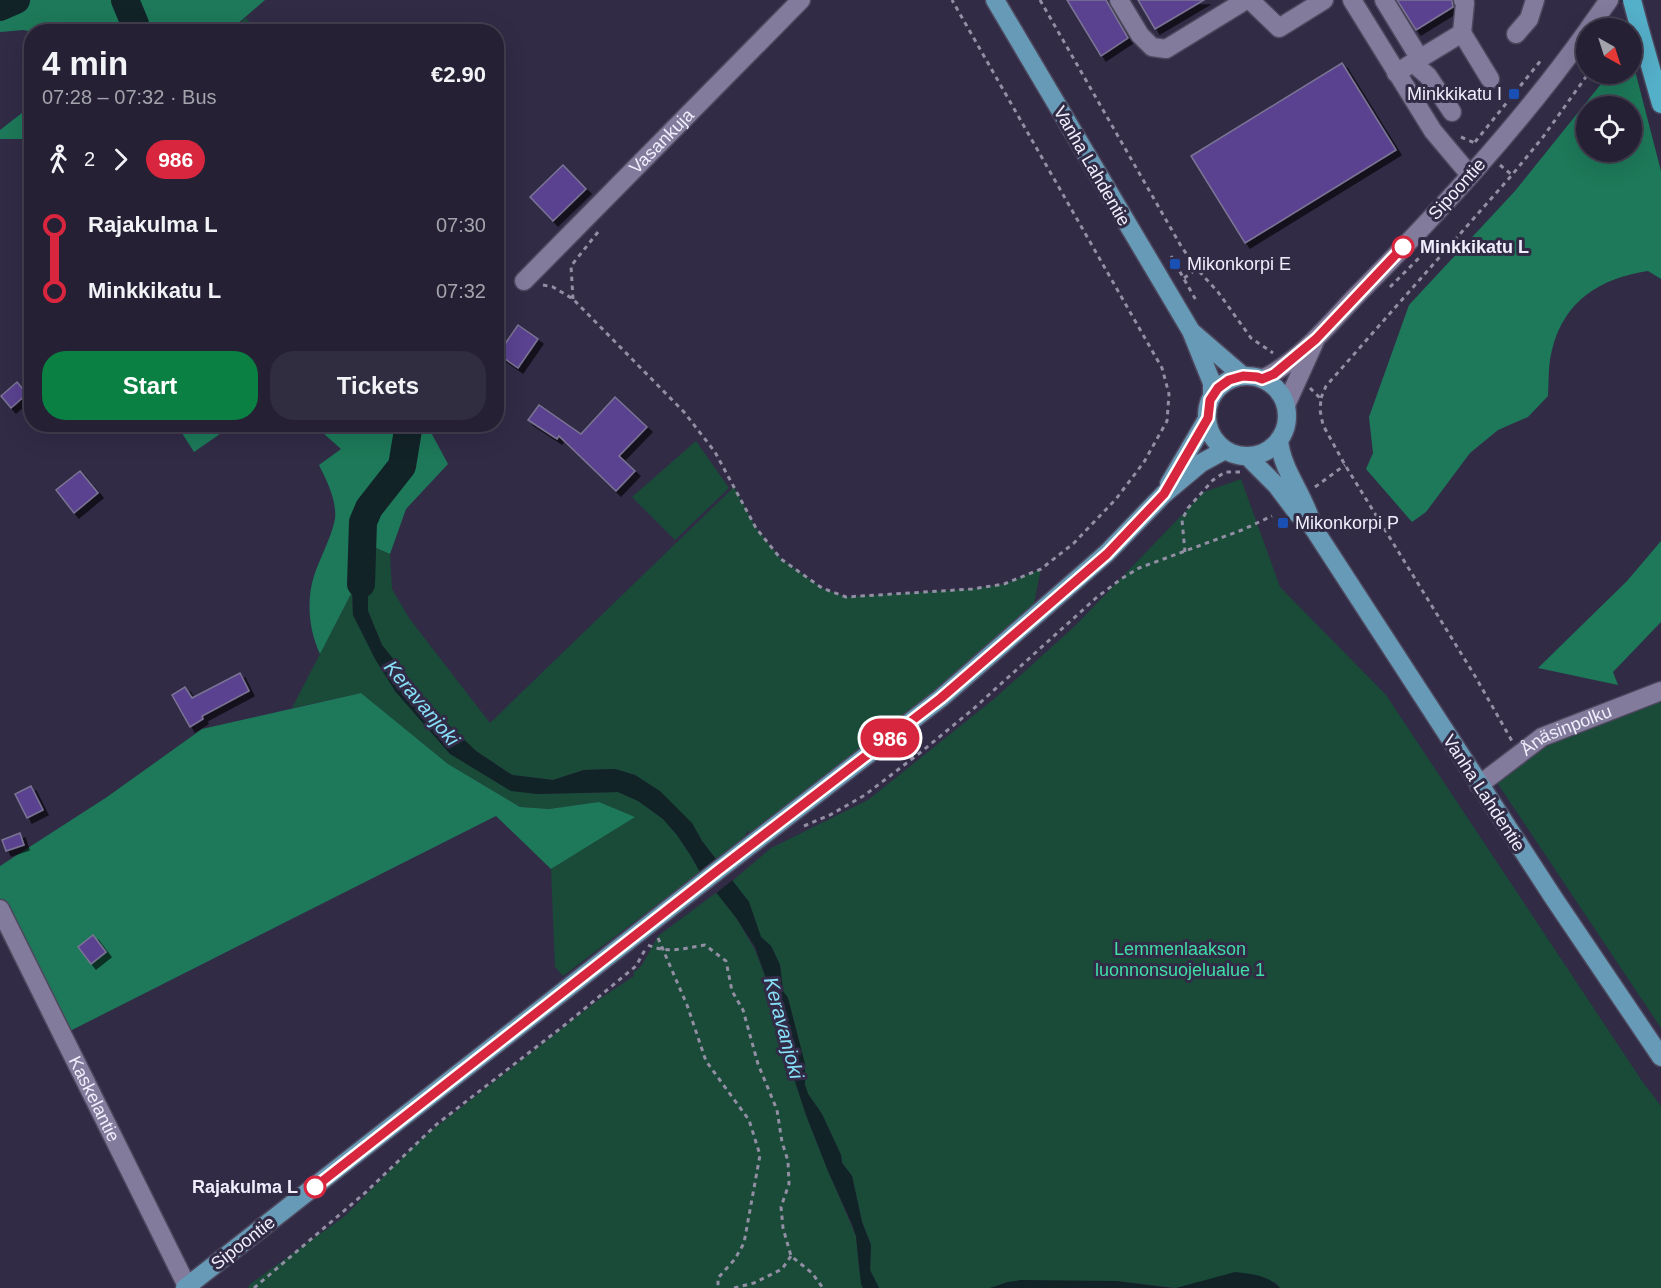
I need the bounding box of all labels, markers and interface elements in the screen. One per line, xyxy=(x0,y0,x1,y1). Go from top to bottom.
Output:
north arrow xyxy=(1576,18,1642,84)
map controls xyxy=(1576,18,1642,162)
text: 4 min xyxy=(42,45,128,82)
text: €2.90 xyxy=(431,62,486,87)
place label: Minkkikatu I xyxy=(1407,84,1502,104)
text: 07:28 – 07:32 · Bus xyxy=(42,86,217,108)
marker: Minkkikatu I xyxy=(1507,87,1521,101)
button: locate xyxy=(1576,96,1642,162)
street label: Vanha Lahdentie xyxy=(1050,103,1134,229)
street label: Vasankuja xyxy=(625,104,698,178)
icon: walk xyxy=(42,143,75,176)
icon: forward xyxy=(104,143,137,176)
text: 2 xyxy=(84,148,95,170)
text: 986 xyxy=(158,148,193,171)
street label: Sipoontie xyxy=(1424,154,1490,224)
text: Rajakulma L xyxy=(88,212,218,237)
text: 07:30 xyxy=(436,214,486,236)
marker: Minkkikatu L xyxy=(1392,236,1414,258)
place label: Minkkikatu L xyxy=(1420,237,1529,257)
place label: Mikonkorpi E xyxy=(1187,254,1291,274)
marker: Mikonkorpi E xyxy=(1168,257,1182,271)
text: Minkkikatu L xyxy=(88,278,221,303)
text: 07:32 xyxy=(436,280,486,302)
button: Start xyxy=(42,351,258,420)
button: Tickets xyxy=(270,351,486,420)
place label: Mikonkorpi P xyxy=(1295,513,1399,533)
marker: Mikonkorpi P xyxy=(1276,516,1290,530)
water label: Keravanjoki xyxy=(380,656,464,751)
street label: Ånäsinpolku xyxy=(1517,701,1614,760)
line badge: 986 xyxy=(856,718,924,758)
text: 986 xyxy=(872,727,908,750)
street label: Vanha Lahdentie xyxy=(1439,731,1529,855)
park label: Lemmenlaakson luonnonsuojelualue 1 xyxy=(1095,939,1265,980)
water label: Keravanjoki xyxy=(760,975,808,1082)
street label: Kaskelantie xyxy=(65,1053,124,1145)
marker: Rajakulma L xyxy=(304,1176,326,1198)
place label: Rajakulma L xyxy=(192,1177,298,1197)
street label: Sipoontie xyxy=(207,1212,279,1274)

